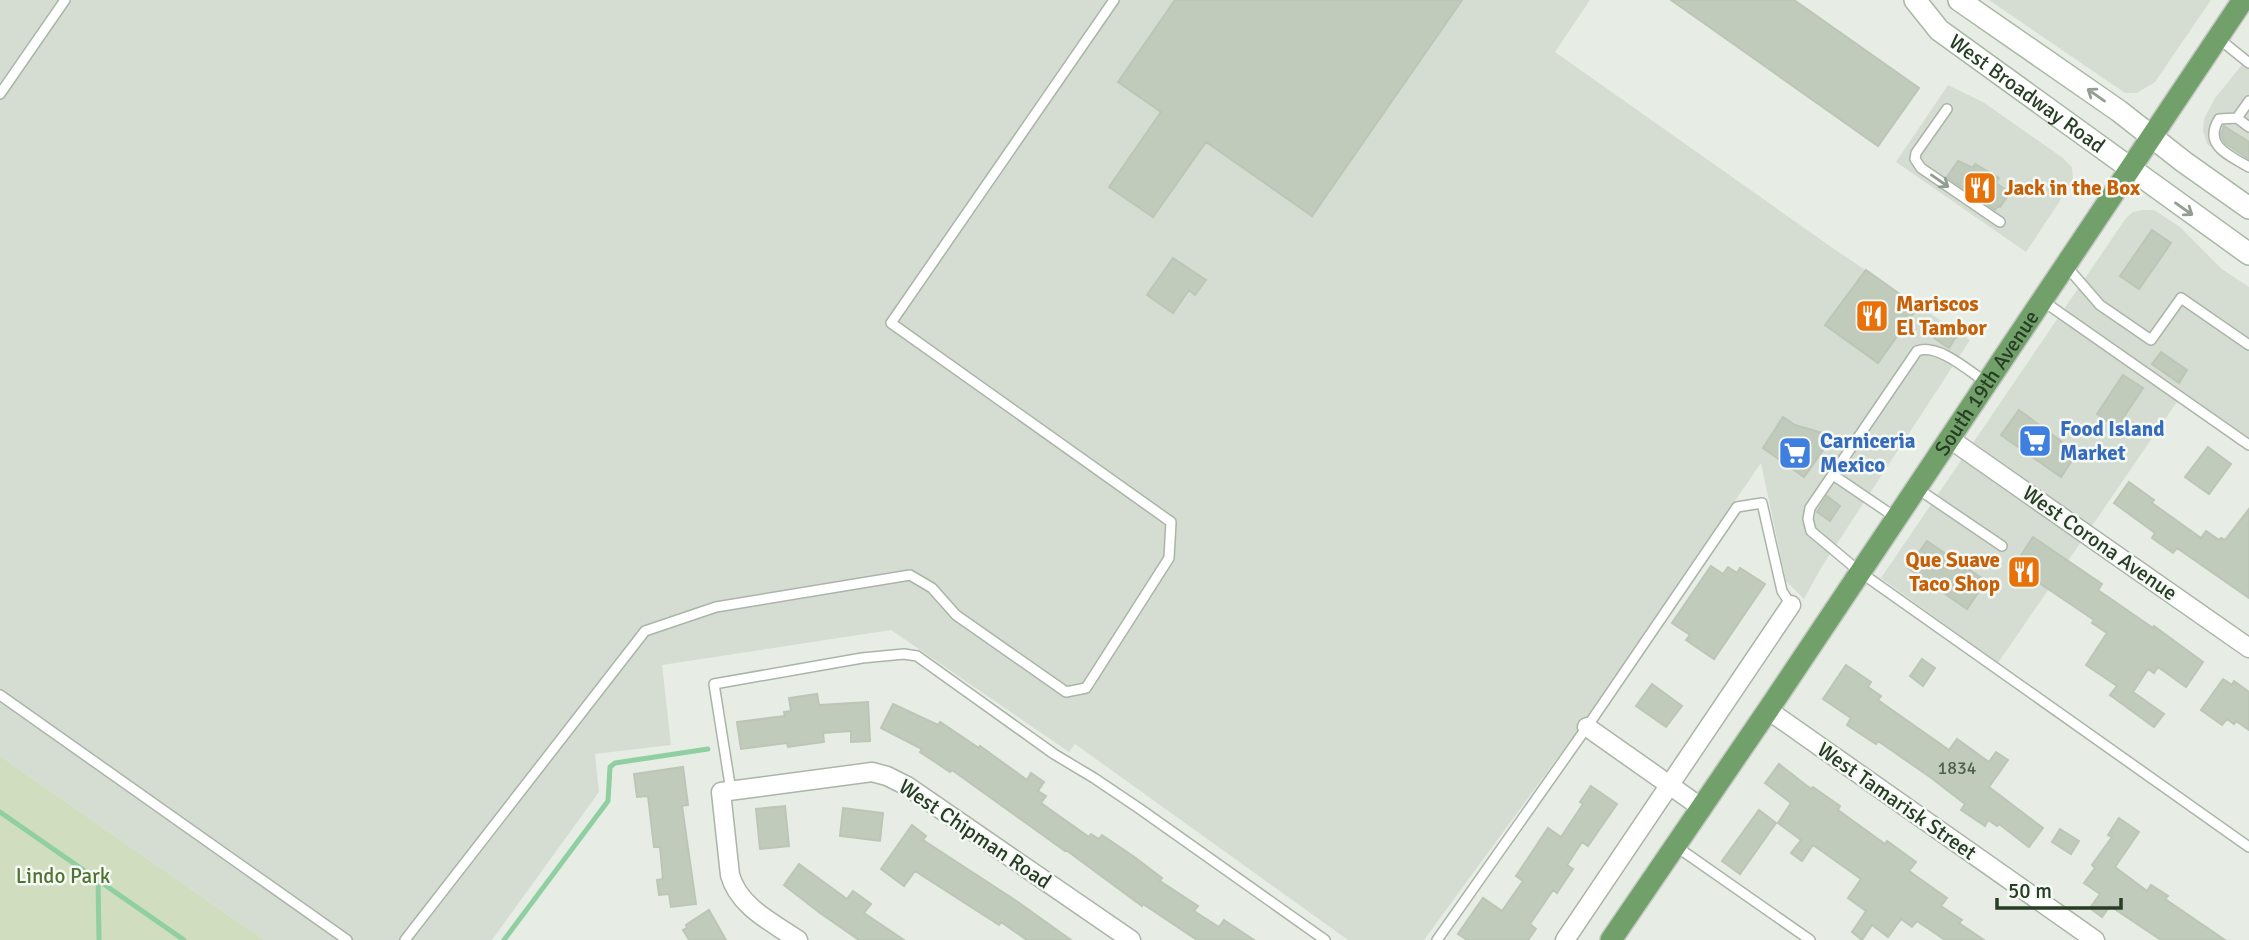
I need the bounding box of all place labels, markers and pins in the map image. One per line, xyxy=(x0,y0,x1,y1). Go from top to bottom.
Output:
restaurant icon: Jack in the Box xyxy=(1961,169,1999,207)
place label: Jack in the Box xyxy=(2004,175,2141,201)
place label: Mariscos El Tambor xyxy=(1896,291,1987,341)
restaurant icon: Mariscos El Tambor xyxy=(1853,297,1891,335)
place label: Food Island Market xyxy=(2060,416,2165,466)
supermarket icon: Food Island Market xyxy=(2016,422,2054,460)
place label: Carniceria Mexico xyxy=(1820,428,1916,478)
supermarket icon: Carniceria Mexico xyxy=(1776,434,1814,472)
place label: Que Suave Taco Shop xyxy=(1905,547,2000,597)
restaurant icon: Que Suave Taco Shop xyxy=(2005,553,2043,591)

